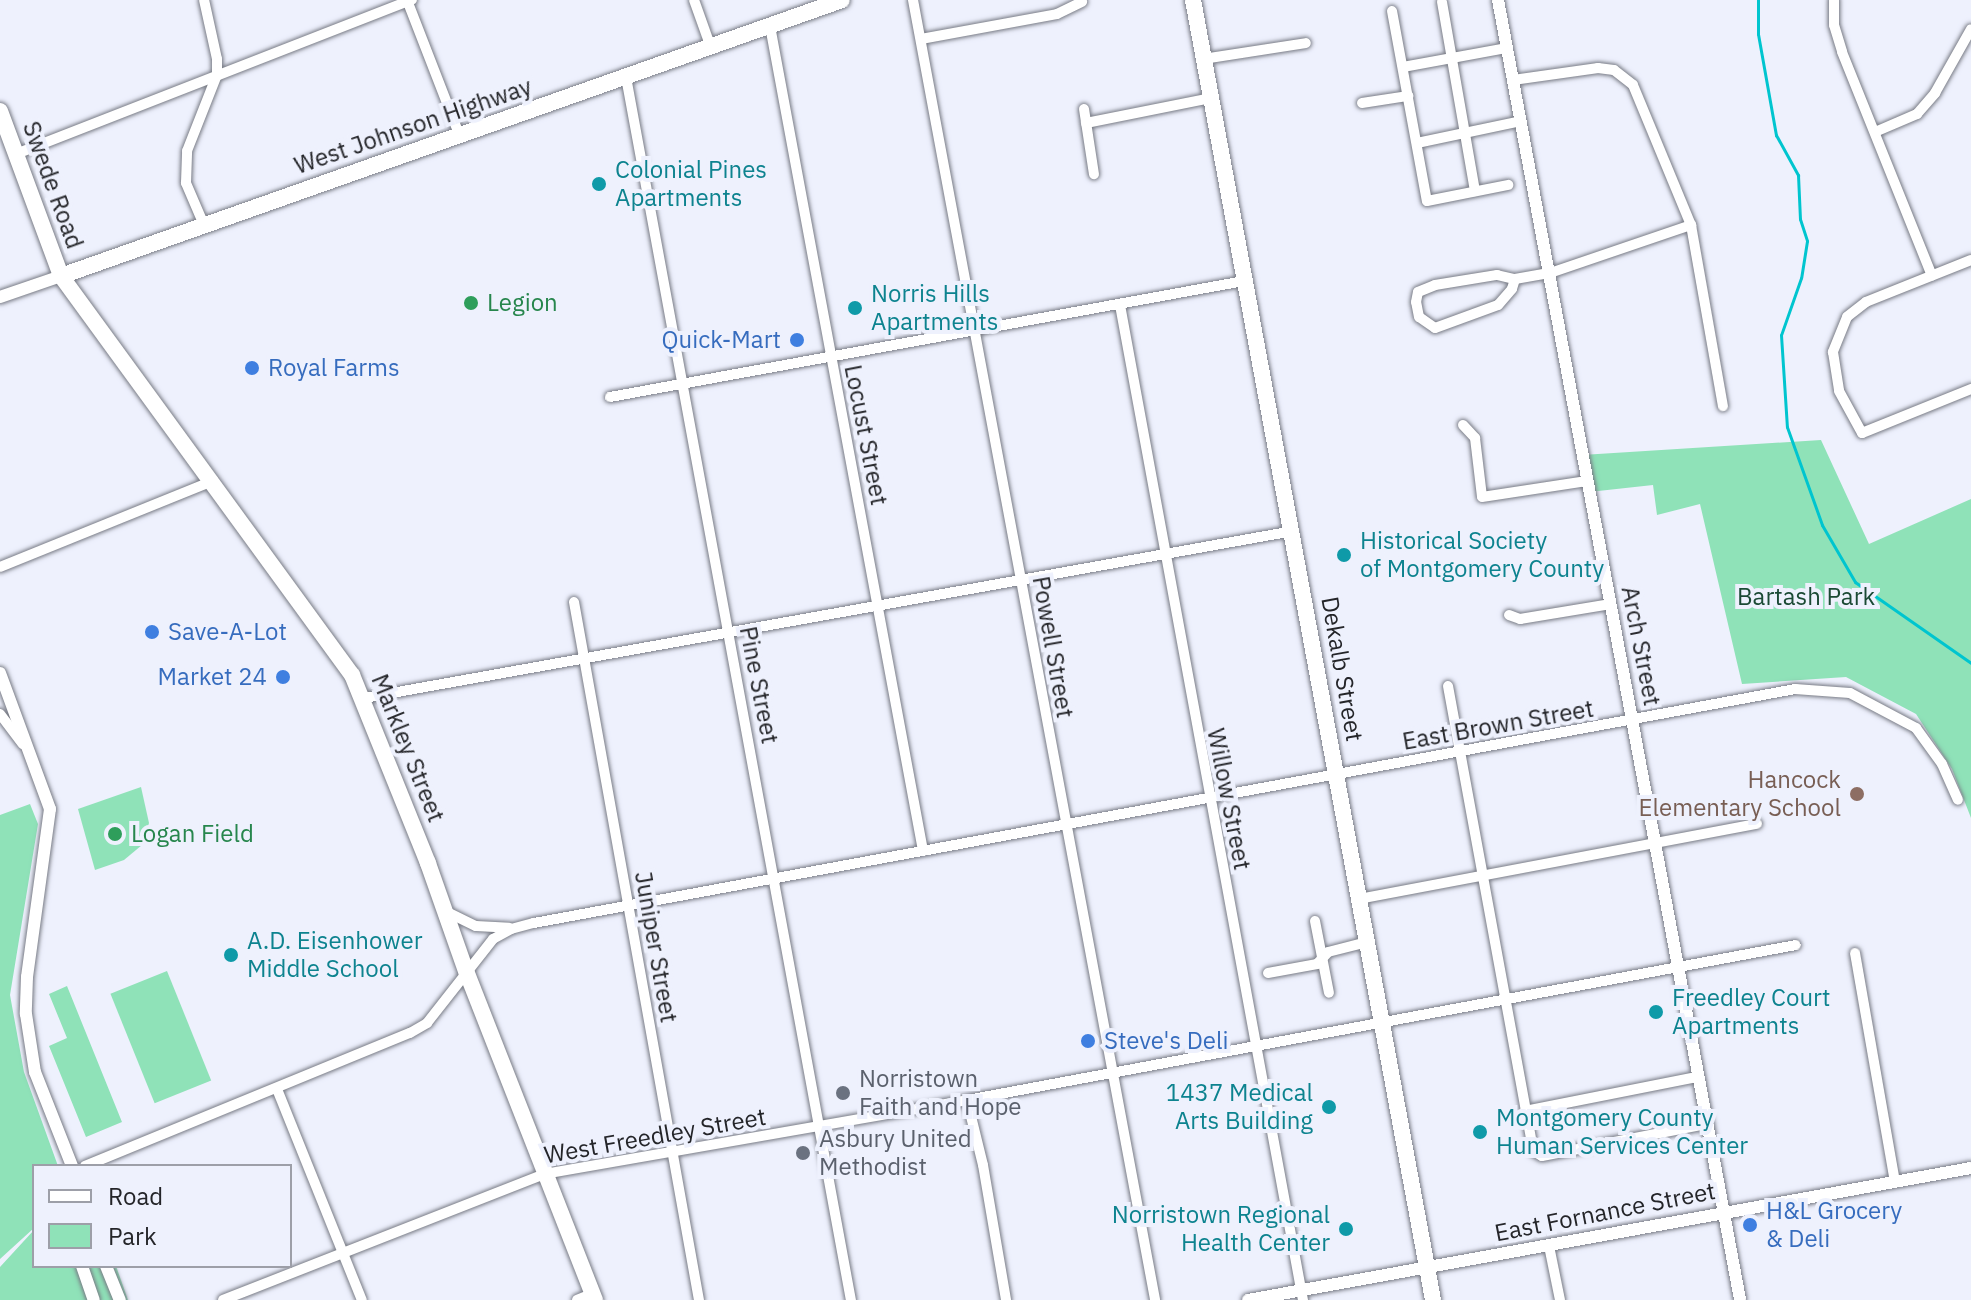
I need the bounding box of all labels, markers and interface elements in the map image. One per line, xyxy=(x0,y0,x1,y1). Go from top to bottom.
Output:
street label: West Johnson Highway xyxy=(290,72,536,180)
street label: Swede Road xyxy=(17,117,89,253)
place label: Colonial Pines Apartments xyxy=(615,156,767,212)
marker: Colonial Pines Apartments xyxy=(590,175,608,193)
place label: Norris Hills Apartments xyxy=(871,280,998,336)
place label: Legion xyxy=(487,289,558,317)
marker: Legion xyxy=(462,294,480,312)
marker: Norris Hills Apartments xyxy=(846,299,864,317)
place label: Quick-Mart xyxy=(662,326,781,354)
marker: Quick-Mart xyxy=(788,331,806,349)
place label: Royal Farms xyxy=(268,354,400,382)
marker: Royal Farms xyxy=(243,359,261,377)
street label: Locust Street xyxy=(838,362,894,508)
place label: Historical Society of Montgomery County xyxy=(1360,527,1604,583)
marker: Historical Society of Montgomery County xyxy=(1335,546,1353,564)
street label: Powell Street xyxy=(1026,574,1080,720)
park label: Bartash Park xyxy=(1737,583,1875,611)
street label: Arch Street xyxy=(1615,584,1667,708)
street label: Dekalb Street xyxy=(1315,594,1369,744)
place label: Save-A-Lot xyxy=(168,618,287,646)
marker: Save-A-Lot xyxy=(143,623,161,641)
street label: Pine Street xyxy=(734,624,784,746)
place label: Market 24 xyxy=(158,663,267,691)
marker: Market 24 xyxy=(274,668,292,686)
street label: Markley Street xyxy=(365,670,451,826)
street label: East Brown Street xyxy=(1400,694,1596,756)
street label: Willow Street xyxy=(1201,726,1257,872)
place label: Hancock Elementary School xyxy=(1639,766,1841,822)
marker: Hancock Elementary School xyxy=(1848,785,1866,803)
place label: Logan Field xyxy=(131,820,254,848)
marker: Logan Field xyxy=(106,825,124,843)
street label: Juniper Street xyxy=(629,869,683,1025)
place label: A.D. Eisenhower Middle School xyxy=(247,927,423,983)
marker: A.D. Eisenhower Middle School xyxy=(222,946,240,964)
place label: Freedley Court Apartments xyxy=(1672,984,1830,1040)
marker: Freedley Court Apartments xyxy=(1647,1003,1665,1021)
place label: Steve's Deli xyxy=(1104,1027,1229,1055)
marker: Steve's Deli xyxy=(1079,1032,1097,1050)
place label: Norristown Faith and Hope xyxy=(859,1065,1022,1121)
place label: 1437 Medical Arts Building xyxy=(1166,1079,1313,1135)
marker: Norristown Faith and Hope xyxy=(834,1084,852,1102)
marker: 1437 Medical Arts Building xyxy=(1320,1098,1338,1116)
street label: West Freedley Street xyxy=(542,1102,768,1170)
place label: Montgomery County Human Services Center xyxy=(1496,1104,1748,1160)
marker: Montgomery County Human Services Center xyxy=(1471,1123,1489,1141)
place label: Asbury United Methodist xyxy=(819,1125,972,1181)
marker: Asbury United Methodist xyxy=(794,1144,812,1162)
legend xyxy=(32,1164,292,1268)
street label: East Fornance Street xyxy=(1492,1176,1718,1248)
text: Road xyxy=(108,1180,163,1212)
place label: H&L Grocery & Deli xyxy=(1766,1197,1902,1253)
place label: Norristown Regional Health Center xyxy=(1112,1201,1330,1257)
marker: H&L Grocery & Deli xyxy=(1741,1216,1759,1234)
text: Park xyxy=(108,1220,157,1252)
marker: Norristown Regional Health Center xyxy=(1337,1220,1355,1238)

